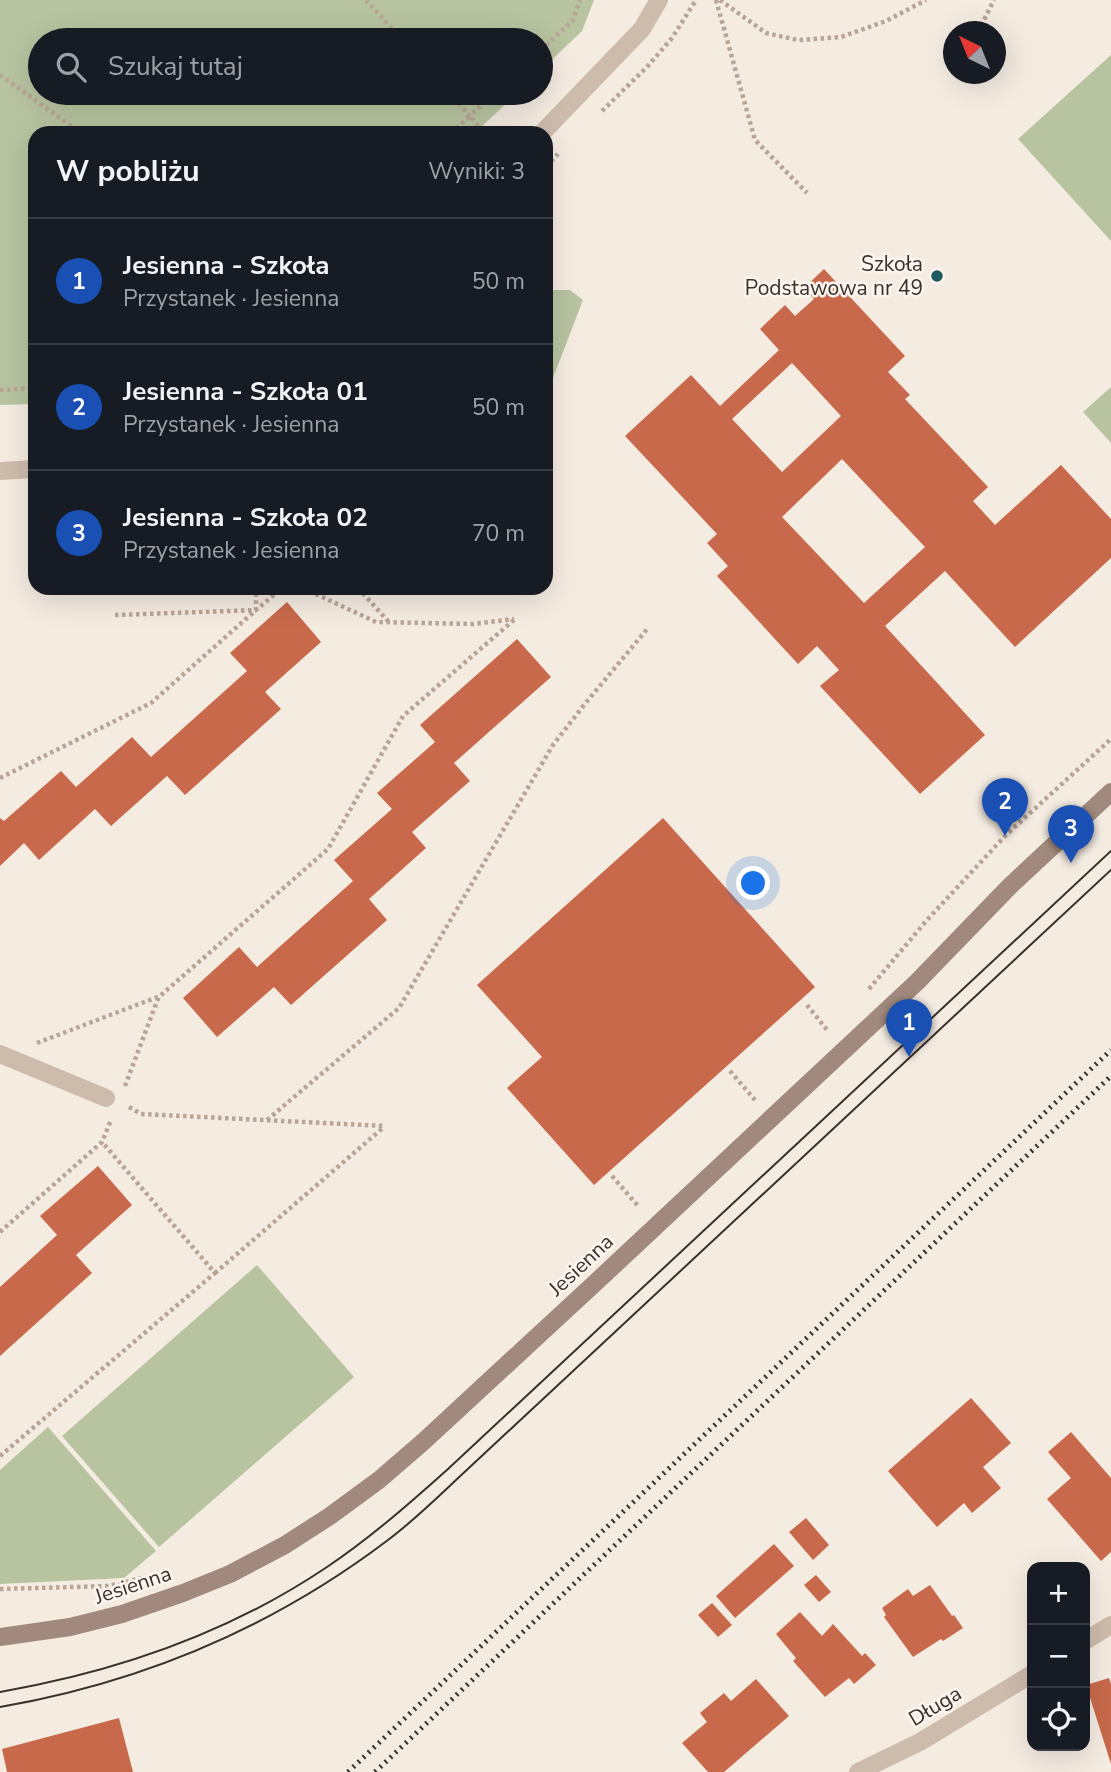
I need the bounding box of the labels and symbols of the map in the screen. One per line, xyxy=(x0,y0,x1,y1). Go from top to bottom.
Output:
north arrow xyxy=(943,21,1006,84)
place label: Szkoła Podstawowa nr 49 xyxy=(745,250,923,302)
marker: Szkoła Podstawowa nr 49 xyxy=(929,268,945,284)
pin: 2 xyxy=(982,778,1028,836)
pin: 3 xyxy=(1048,805,1094,863)
your location xyxy=(736,866,770,900)
pin: 1 xyxy=(886,999,932,1057)
street label: Jesienna xyxy=(542,1228,619,1303)
street label: Jesienna xyxy=(90,1559,175,1611)
street label: Długa xyxy=(903,1679,967,1733)

